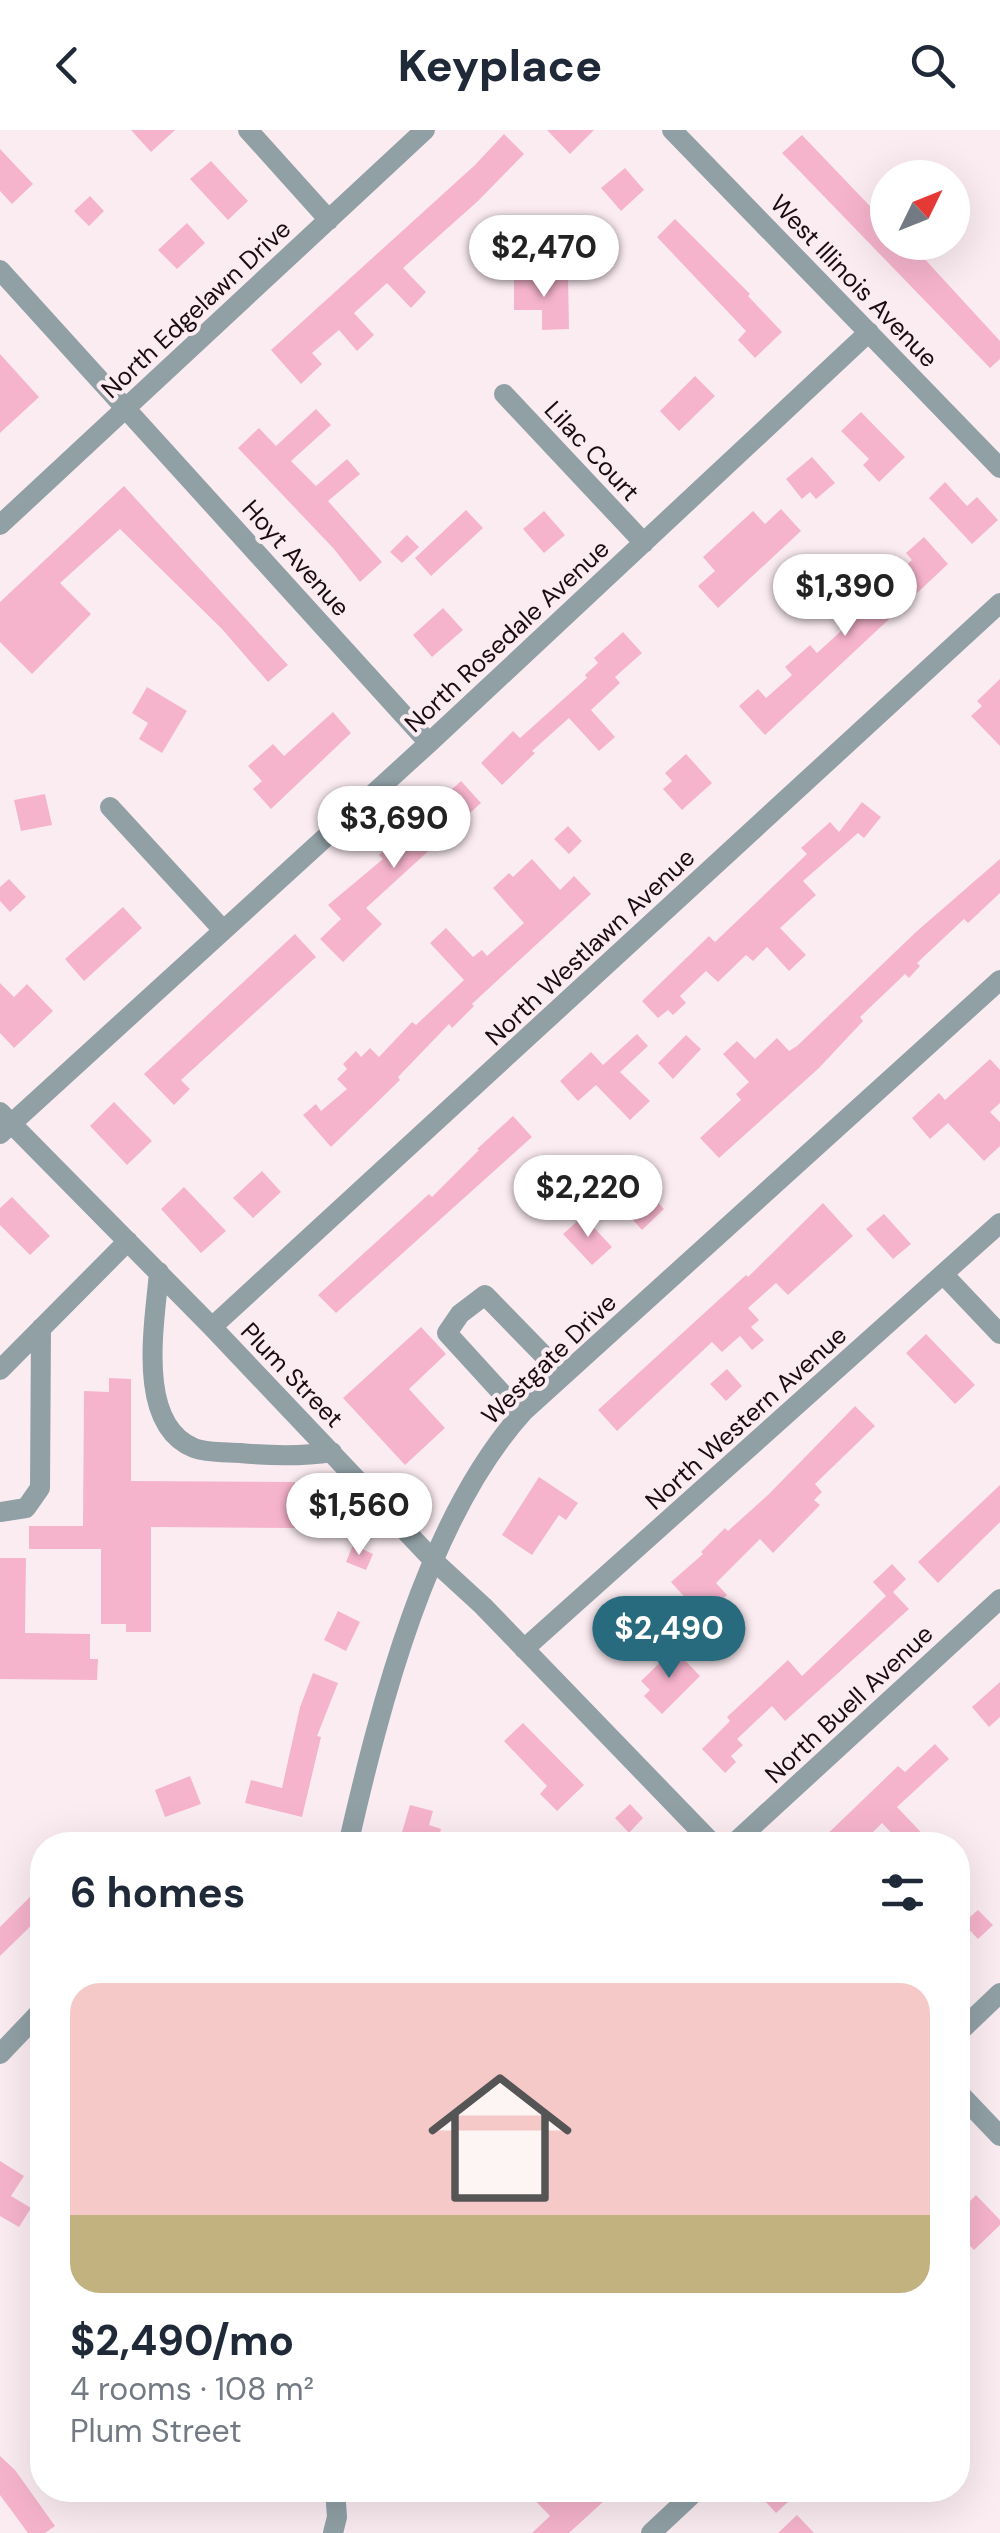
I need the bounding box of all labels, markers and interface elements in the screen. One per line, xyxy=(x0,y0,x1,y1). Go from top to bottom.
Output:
text: Keyplace xyxy=(398,36,602,95)
icon: back xyxy=(40,38,95,93)
icon: search xyxy=(905,38,960,93)
north arrow xyxy=(870,160,970,260)
map controls xyxy=(870,160,970,260)
street label: West Illinois Avenue xyxy=(763,188,945,374)
street label: North Edgelawn Drive xyxy=(94,212,298,406)
pin: $2,470 xyxy=(463,215,625,300)
text: $2,470 xyxy=(491,226,597,268)
street label: Lilac Court xyxy=(537,394,647,508)
street label: Hoyt Avenue xyxy=(235,493,357,623)
street label: North Rosedale Avenue xyxy=(398,532,616,740)
pin: $1,390 xyxy=(764,554,926,639)
text: $1,390 xyxy=(795,565,895,607)
pin: $3,690 xyxy=(313,786,475,871)
text: $3,690 xyxy=(340,797,449,839)
street label: North Westlawn Avenue xyxy=(478,841,702,1053)
pin: $2,220 xyxy=(507,1155,669,1240)
text: $2,220 xyxy=(536,1166,641,1208)
street label: Westgate Drive xyxy=(474,1286,624,1432)
street label: Plum Street xyxy=(234,1315,350,1435)
street label: North Western Avenue xyxy=(638,1319,854,1517)
pin: $1,560 xyxy=(278,1473,440,1558)
text: $1,560 xyxy=(308,1484,410,1526)
pin: $2,490 xyxy=(588,1596,750,1681)
text: $2,490 xyxy=(614,1607,724,1649)
street label: North Buell Avenue xyxy=(758,1617,940,1791)
text: 6 homes xyxy=(70,1865,245,1920)
icon: filters xyxy=(875,1865,930,1920)
icon: home xyxy=(410,2048,590,2228)
text: $2,490/mo xyxy=(70,2313,294,2368)
text: 4 rooms · 108 m² xyxy=(70,2368,314,2410)
text: Plum Street xyxy=(70,2410,242,2452)

